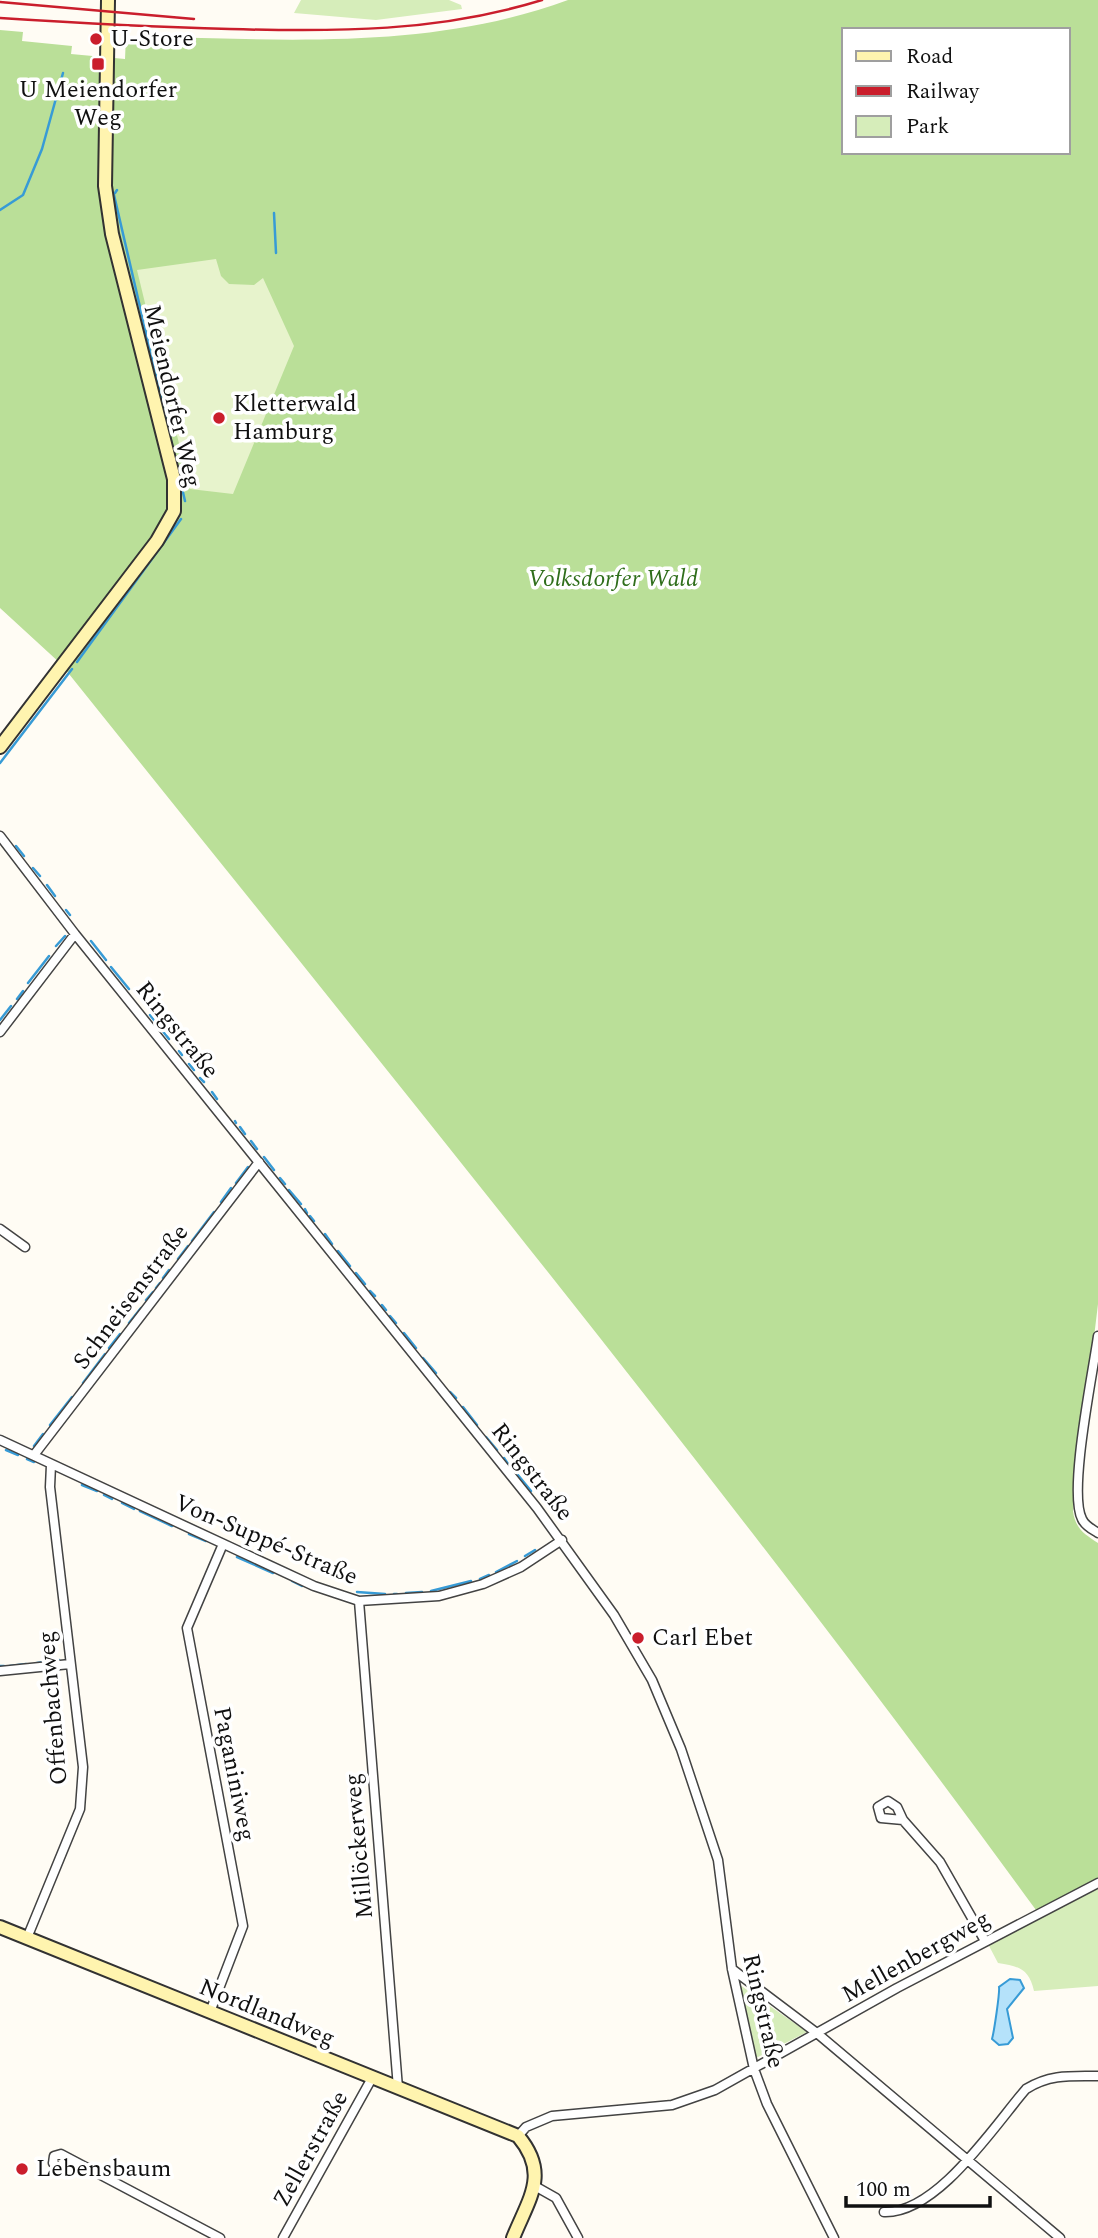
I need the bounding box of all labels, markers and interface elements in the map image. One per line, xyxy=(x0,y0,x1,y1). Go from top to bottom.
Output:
place label: U-Store xyxy=(110,21,194,57)
legend xyxy=(842,28,1070,154)
marker: U-Store xyxy=(88,31,104,47)
text: Road xyxy=(906,41,953,73)
marker: U Meiendorfer Weg xyxy=(90,56,106,72)
place label: U Meiendorfer Weg xyxy=(19,72,177,136)
text: Railway xyxy=(906,76,980,108)
text: Park xyxy=(906,111,950,143)
street label: Meiendorfer Weg xyxy=(133,301,211,491)
place label: Kletterwald Hamburg xyxy=(233,386,357,450)
marker: Kletterwald Hamburg xyxy=(211,410,227,426)
park label: Volksdorfer Wald xyxy=(528,561,698,597)
street label: Ringstraße xyxy=(126,973,228,1087)
street label: Schneisenstraße xyxy=(64,1217,198,1377)
street label: Ringstraße xyxy=(482,1415,582,1529)
street label: Von-Suppé-Straße xyxy=(169,1485,363,1595)
place label: Carl Ebet xyxy=(652,1620,753,1656)
street label: Offenbachweg xyxy=(28,1629,78,1787)
marker: Carl Ebet xyxy=(630,1630,646,1646)
street label: Paganiniweg xyxy=(203,1704,265,1844)
street label: Millöckerweg xyxy=(335,1772,383,1920)
street label: Mellenbergweg xyxy=(835,1901,997,2013)
street label: Ringstraße xyxy=(732,1950,794,2072)
street label: Nordlandweg xyxy=(193,1969,341,2057)
street label: Zellerstraße xyxy=(264,2084,358,2214)
place label: Lebensbaum xyxy=(36,2151,171,2187)
marker: Lebensbaum xyxy=(14,2161,30,2177)
scale bar xyxy=(846,2164,990,2208)
text: 100 m xyxy=(856,2174,911,2206)

